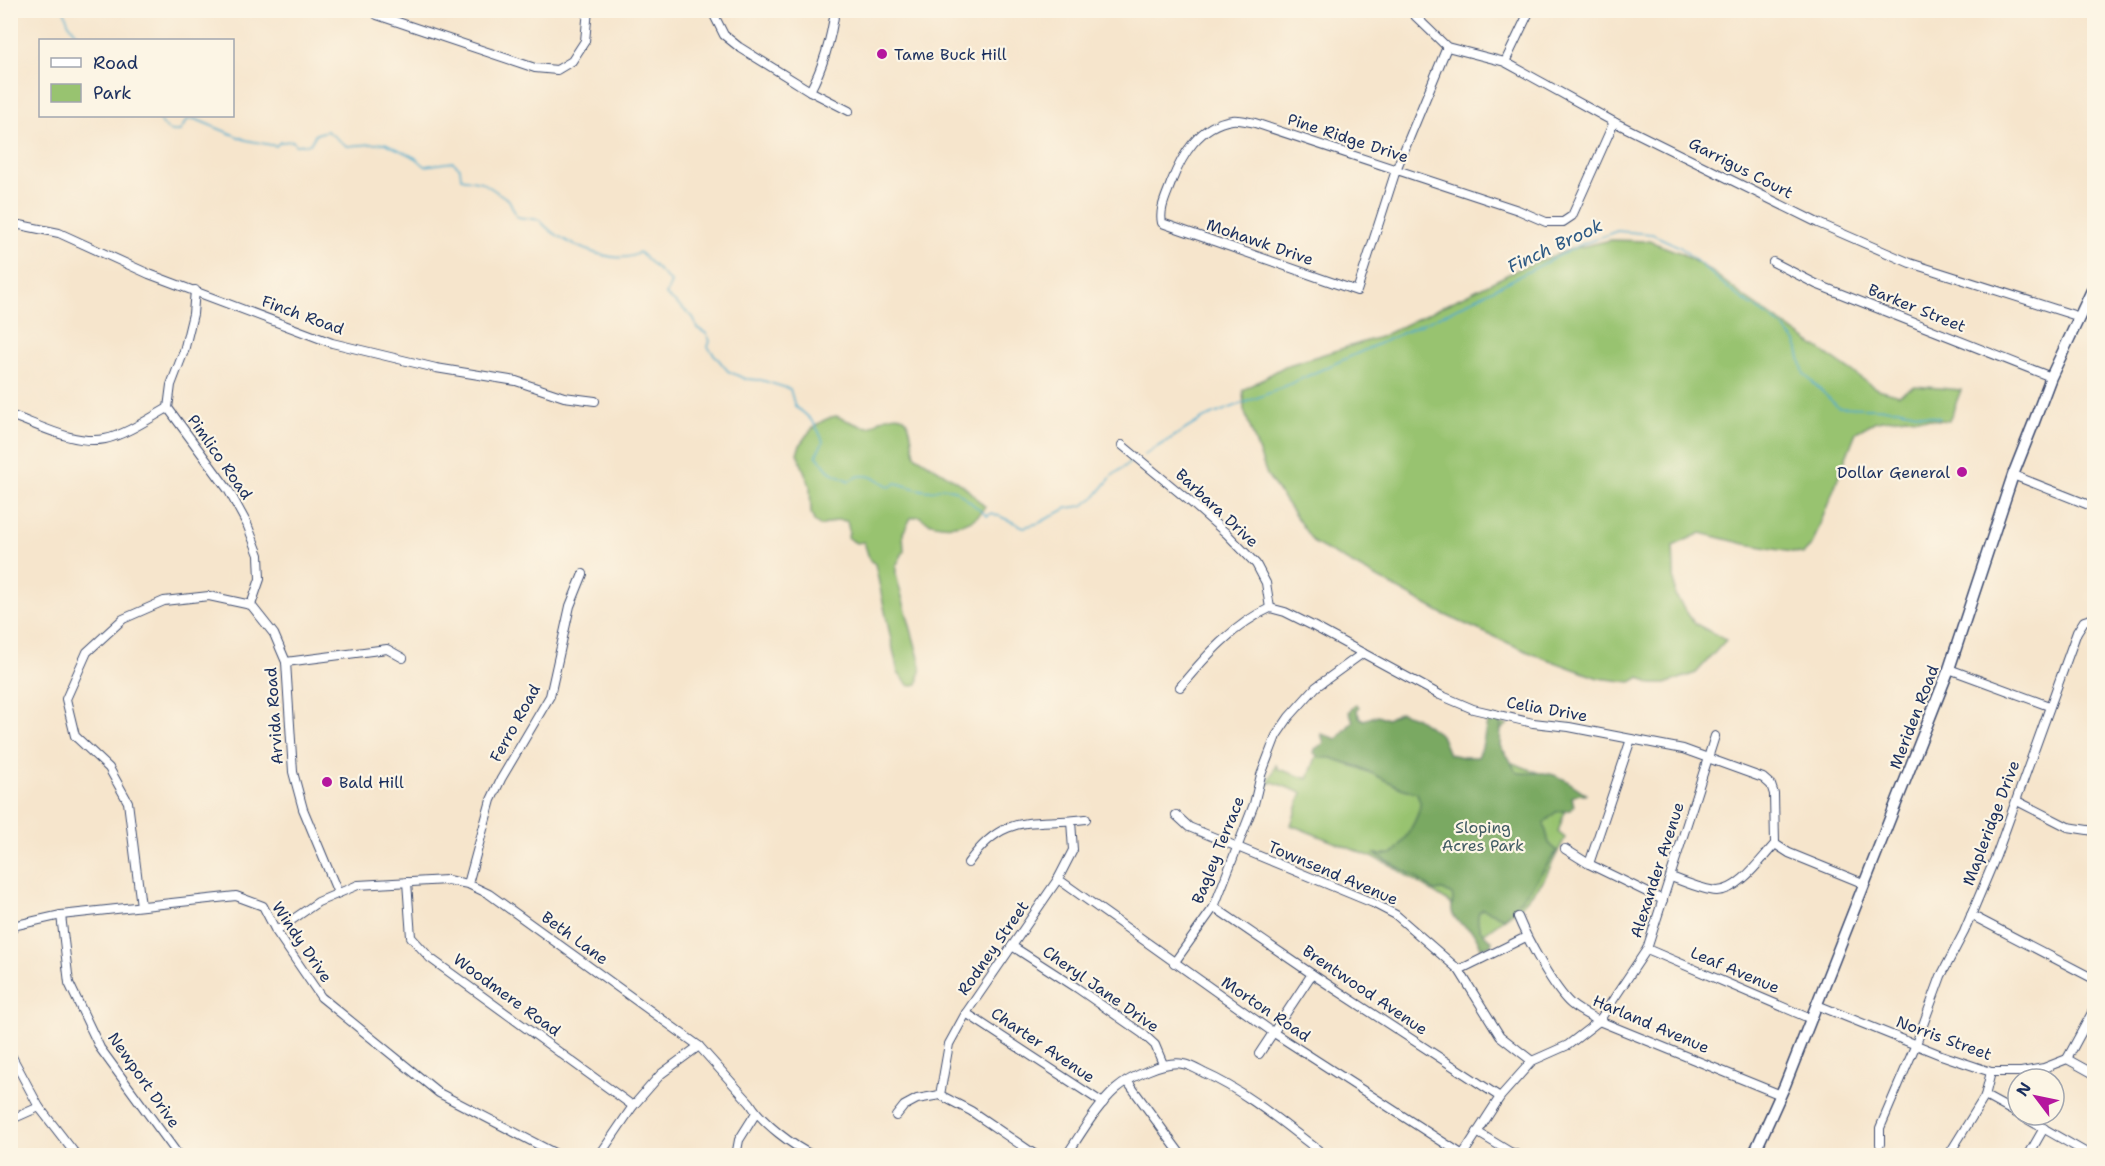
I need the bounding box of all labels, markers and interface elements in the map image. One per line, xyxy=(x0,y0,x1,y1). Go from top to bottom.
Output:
legend xyxy=(39,39,234,117)
place label: Tame Buck Hill xyxy=(894,44,1007,65)
marker: Tame Buck Hill xyxy=(875,47,889,61)
text: Road xyxy=(93,51,138,75)
text: Park xyxy=(93,81,132,105)
street label: Pine Ridge Drive xyxy=(1285,108,1411,168)
street label: Garrigus Court xyxy=(1685,133,1797,203)
water label: Finch Brook xyxy=(1503,213,1607,279)
street label: Mohawk Drive xyxy=(1204,214,1316,270)
street label: Barker Street xyxy=(1865,279,1969,337)
street label: Finch Road xyxy=(259,290,347,340)
street label: Pimlico Road xyxy=(183,410,257,504)
place label: Dollar General xyxy=(1837,462,1950,483)
street label: Barbara Drive xyxy=(1171,464,1263,552)
marker: Dollar General xyxy=(1955,465,1969,479)
street label: Meriden Road xyxy=(1885,662,1943,772)
street label: Arvida Road xyxy=(260,667,288,765)
street label: Ferro Road xyxy=(485,680,545,766)
street label: Celia Drive xyxy=(1505,692,1589,726)
street label: Mapleridge Drive xyxy=(1957,757,2025,889)
place label: Bald Hill xyxy=(339,772,404,793)
marker: Bald Hill xyxy=(320,775,334,789)
street label: Bagley Terrace xyxy=(1187,793,1249,907)
street label: Alexander Avenue xyxy=(1625,799,1689,941)
park label: Sloping Acres Park xyxy=(1442,817,1524,856)
street label: Townsend Avenue xyxy=(1265,836,1401,910)
street label: Windy Drive xyxy=(267,897,337,987)
street label: Rodney Street xyxy=(953,897,1033,999)
street label: Beth Lane xyxy=(537,907,613,969)
street label: Brentwood Avenue xyxy=(1298,940,1432,1040)
street label: Cheryl Jane Drive xyxy=(1039,941,1163,1037)
street label: Leaf Avenue xyxy=(1687,942,1783,998)
street label: Woodmere Road xyxy=(449,949,565,1041)
street label: Morton Road xyxy=(1217,971,1315,1047)
street label: Harland Avenue xyxy=(1589,990,1713,1058)
street label: Charter Avenue xyxy=(987,1003,1099,1087)
street label: Norris Street xyxy=(1893,1011,1995,1065)
street label: Newport Drive xyxy=(103,1028,185,1132)
north arrow xyxy=(2006,1067,2066,1127)
text: N xyxy=(2011,1078,2036,1100)

